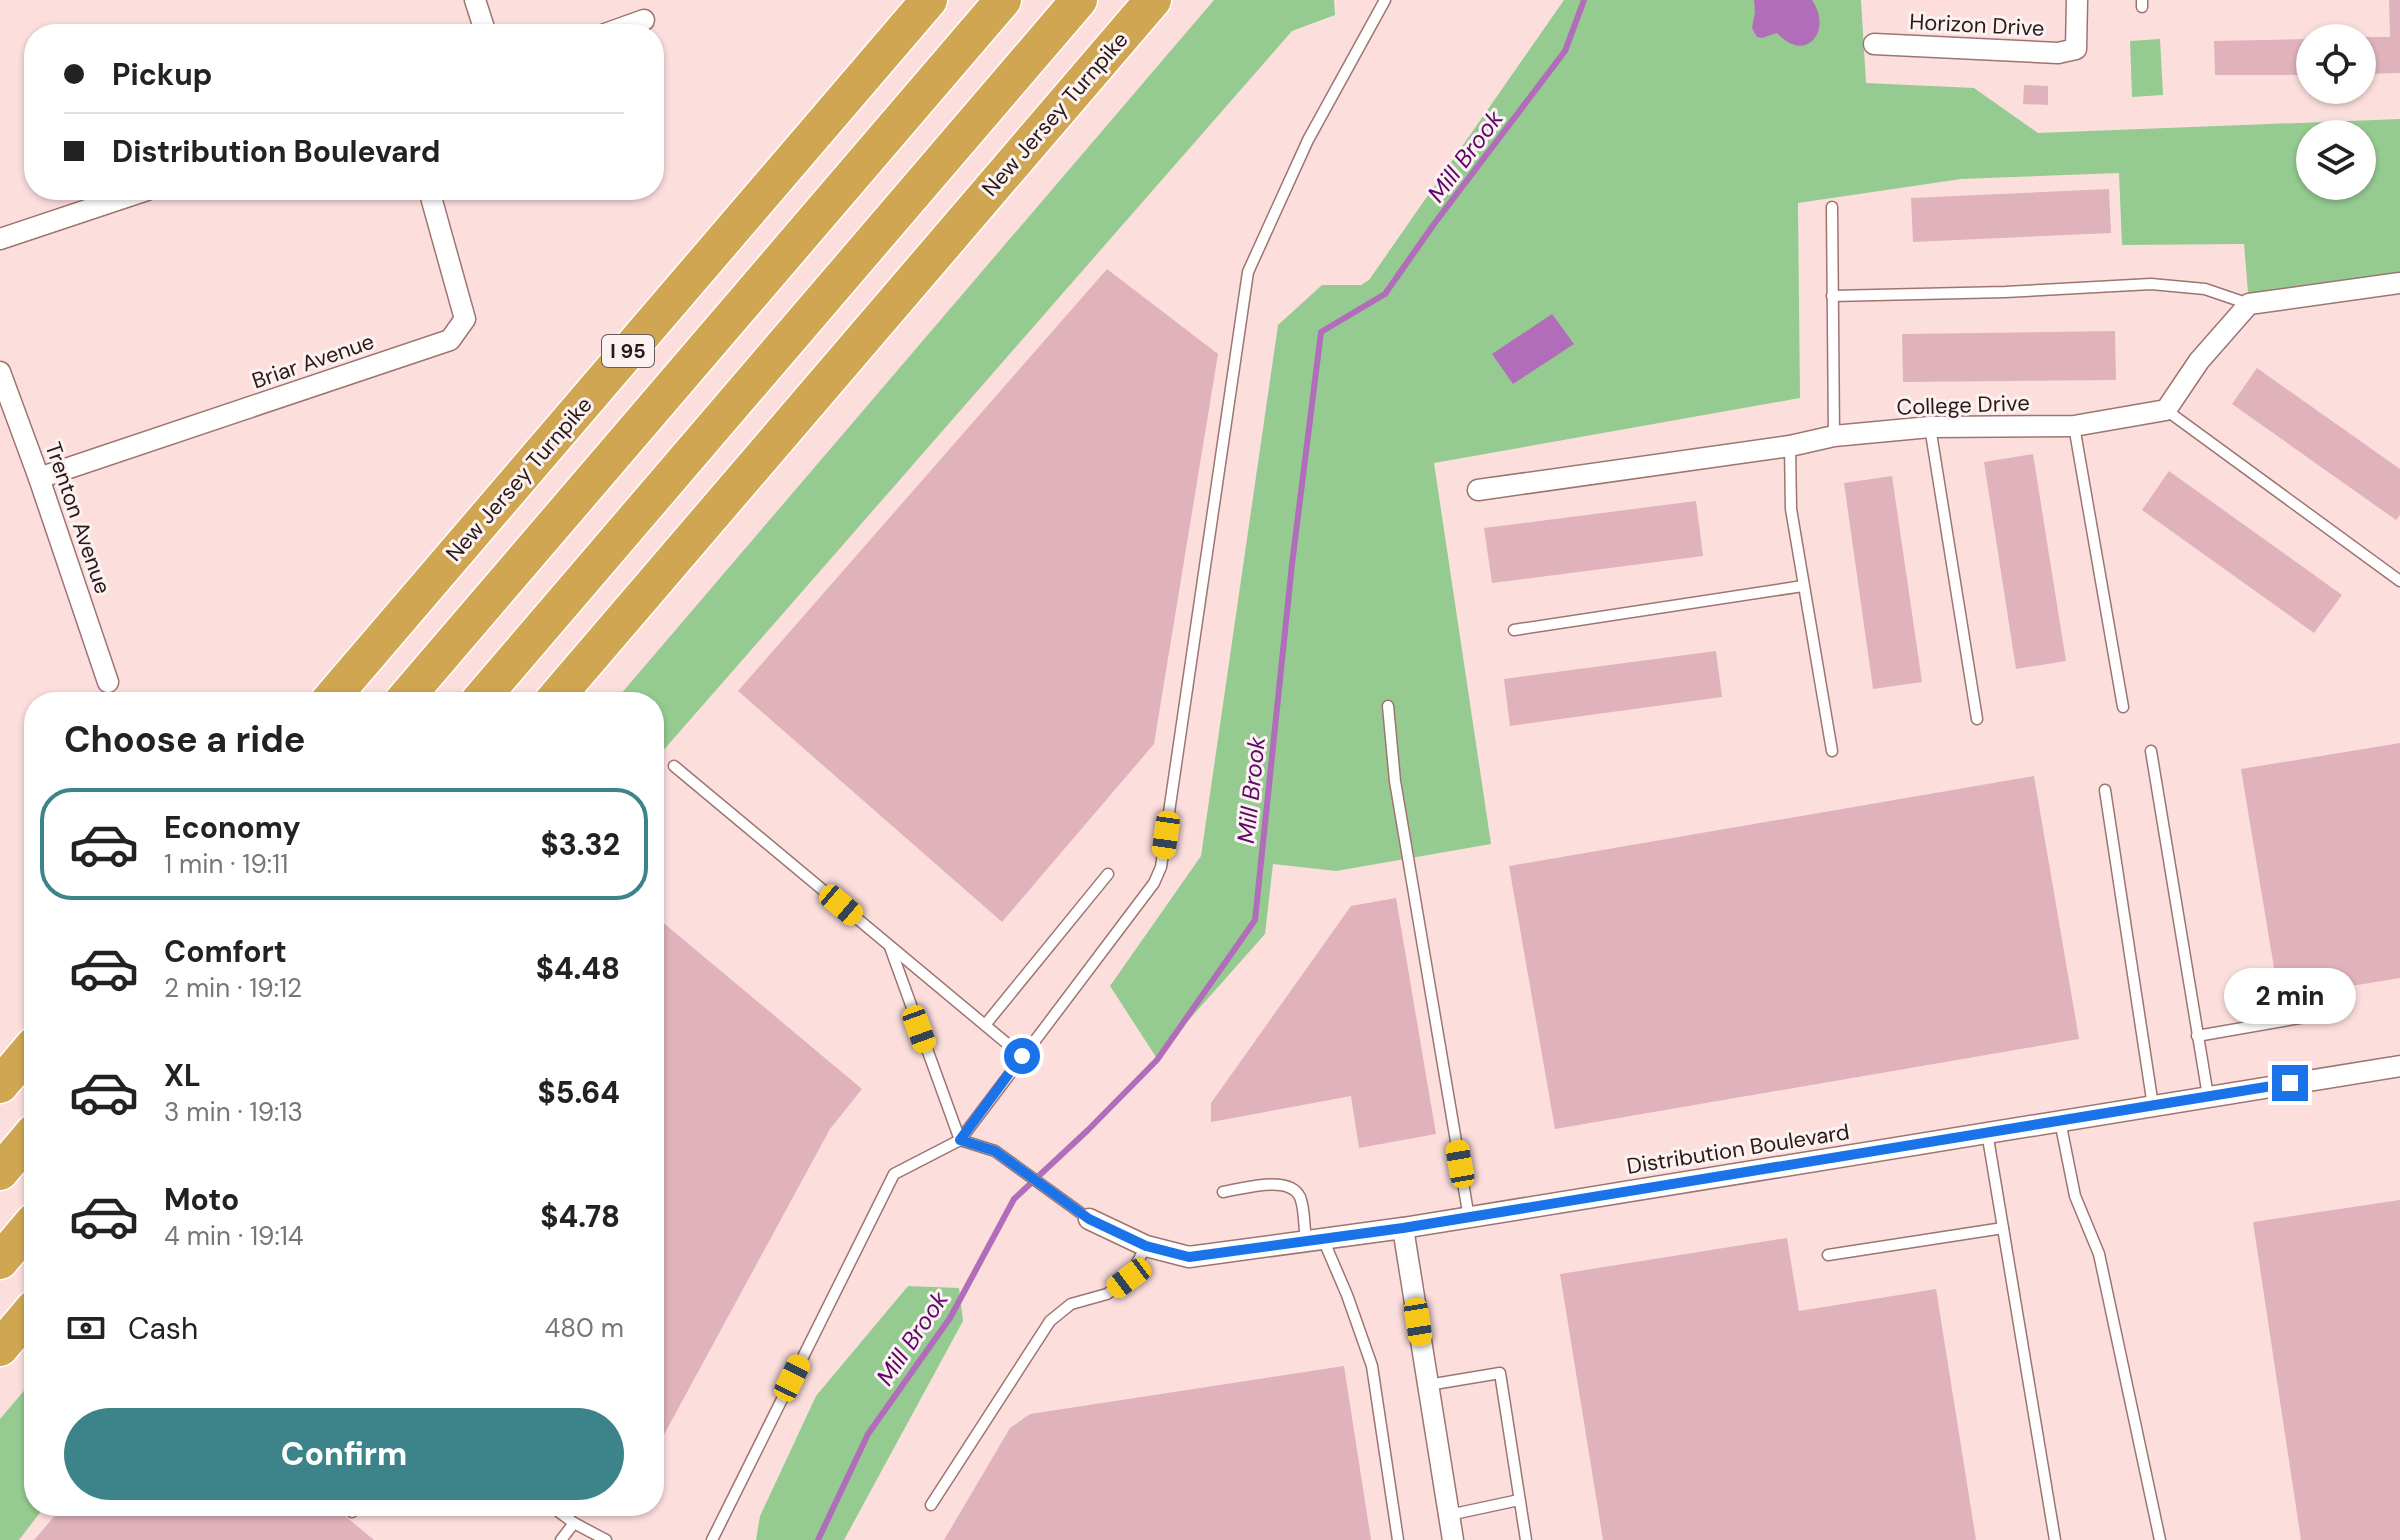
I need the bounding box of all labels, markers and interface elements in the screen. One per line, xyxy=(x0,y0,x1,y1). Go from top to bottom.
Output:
street label: Horizon Drive xyxy=(1909,7,2045,43)
map controls xyxy=(2296,24,2376,200)
button: locate xyxy=(2296,24,2376,104)
street label: New Jersey Turnpike xyxy=(975,26,1135,202)
text: Pickup xyxy=(112,55,212,94)
water label: Mill Brook xyxy=(1420,103,1510,208)
button: layers xyxy=(2296,120,2376,200)
text: Distribution Boulevard xyxy=(112,132,440,171)
street label: Briar Avenue xyxy=(248,327,378,395)
road number: I 95 xyxy=(602,335,654,367)
street label: College Drive xyxy=(1896,388,2030,422)
street label: New Jersey Turnpike xyxy=(439,391,599,567)
street label: Trenton Avenue xyxy=(38,438,118,598)
text: Choose a ride xyxy=(64,716,305,763)
water label: Mill Brook xyxy=(1230,734,1272,845)
icon: car xyxy=(68,808,140,880)
text: Economy xyxy=(164,808,301,847)
car xyxy=(1151,810,1181,860)
text: $3.32 xyxy=(541,825,620,864)
text: 1 min · 19:11 xyxy=(164,847,288,881)
car xyxy=(815,880,867,930)
icon: car xyxy=(68,932,140,1004)
text: Comfort xyxy=(164,932,287,971)
text: $4.48 xyxy=(536,949,620,988)
callout: 2 min xyxy=(2224,967,2356,1023)
text: 2 min · 19:12 xyxy=(164,971,302,1005)
text: 2 min xyxy=(2255,979,2325,1013)
car xyxy=(900,1002,938,1056)
route start xyxy=(1004,1038,1040,1074)
icon: car xyxy=(68,1056,140,1128)
text: XL xyxy=(164,1056,201,1095)
route end xyxy=(2272,1065,2308,1101)
text: $5.64 xyxy=(538,1073,620,1112)
text: 3 min · 19:13 xyxy=(164,1095,303,1129)
street label: Distribution Boulevard xyxy=(1624,1117,1852,1181)
car xyxy=(1444,1138,1476,1190)
icon: car xyxy=(68,1180,140,1252)
text: Moto xyxy=(164,1180,239,1219)
text: $4.78 xyxy=(540,1197,620,1236)
text: 4 min · 19:14 xyxy=(164,1219,304,1253)
car xyxy=(1103,1254,1155,1302)
water label: Mill Brook xyxy=(869,1284,955,1391)
car xyxy=(1402,1296,1434,1348)
icon: cash xyxy=(64,1306,108,1350)
text: Cash xyxy=(128,1309,198,1348)
text: 480 m xyxy=(545,1311,624,1345)
car xyxy=(771,1351,813,1405)
button: Confirm xyxy=(64,1408,624,1500)

